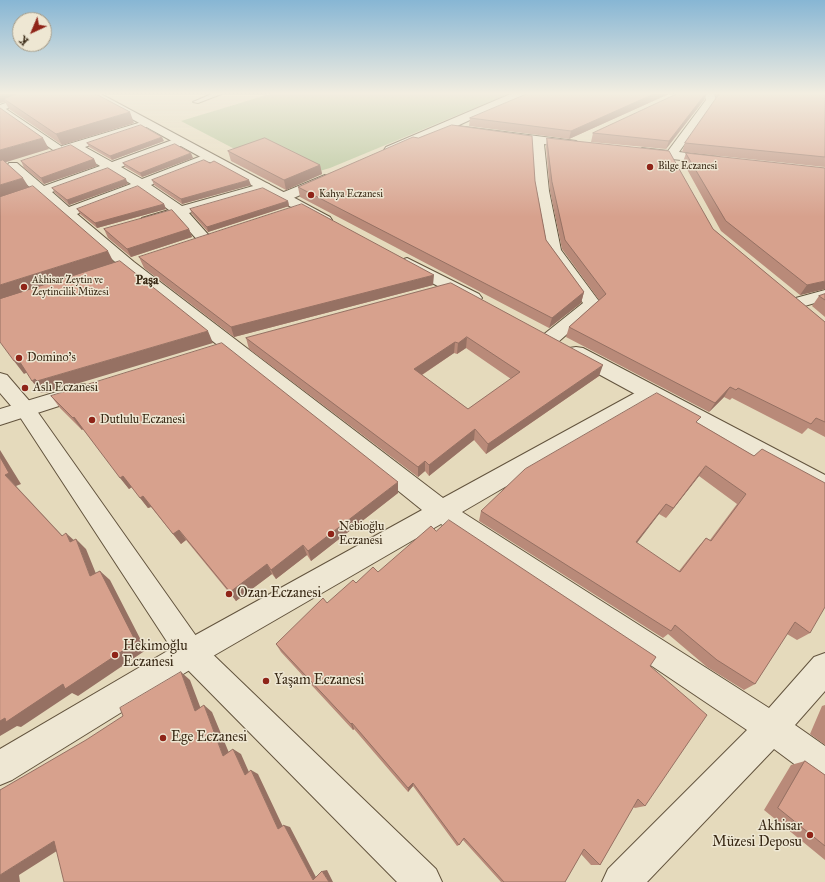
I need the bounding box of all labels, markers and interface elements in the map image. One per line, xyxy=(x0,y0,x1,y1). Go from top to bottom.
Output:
north arrow xyxy=(12,12,52,52)
text: K xyxy=(17,33,31,48)
place label: Bilge Eczanesi xyxy=(658,161,717,173)
marker: Bilge Eczanesi xyxy=(645,162,655,172)
place label: Kahya Eczanesi xyxy=(319,189,383,201)
marker: Kahya Eczanesi xyxy=(306,190,316,200)
district label: Paşa xyxy=(136,273,158,289)
place label: Akhisar Zeytin ve Zeytincilik Müzesi xyxy=(32,275,109,298)
marker: Akhisar Zeytin ve Zeytincilik Müzesi xyxy=(19,282,29,292)
place label: Domino's xyxy=(27,351,76,365)
marker: Domino's xyxy=(14,353,24,363)
place label: Aslı Eczanesi xyxy=(33,381,98,395)
marker: Aslı Eczanesi xyxy=(20,383,30,393)
place label: Dutlulu Eczanesi xyxy=(100,413,185,427)
marker: Dutlulu Eczanesi xyxy=(87,415,97,425)
place label: Nebioğlu Eczanesi xyxy=(339,520,384,548)
marker: Nebioğlu Eczanesi xyxy=(326,529,336,539)
place label: Ozan Eczanesi xyxy=(237,586,321,602)
marker: Ozan Eczanesi xyxy=(224,589,234,599)
place label: Hekimoğlu Eczanesi xyxy=(123,639,188,672)
marker: Hekimoğlu Eczanesi xyxy=(110,650,120,660)
place label: Yaşam Eczanesi xyxy=(274,673,364,689)
marker: Yaşam Eczanesi xyxy=(261,676,271,686)
place label: Ege Eczanesi xyxy=(171,730,247,746)
marker: Ege Eczanesi xyxy=(158,733,168,743)
place label: Akhisar Müzesi Deposu xyxy=(712,819,802,852)
marker: Akhisar Müzesi Deposu xyxy=(805,830,815,840)

